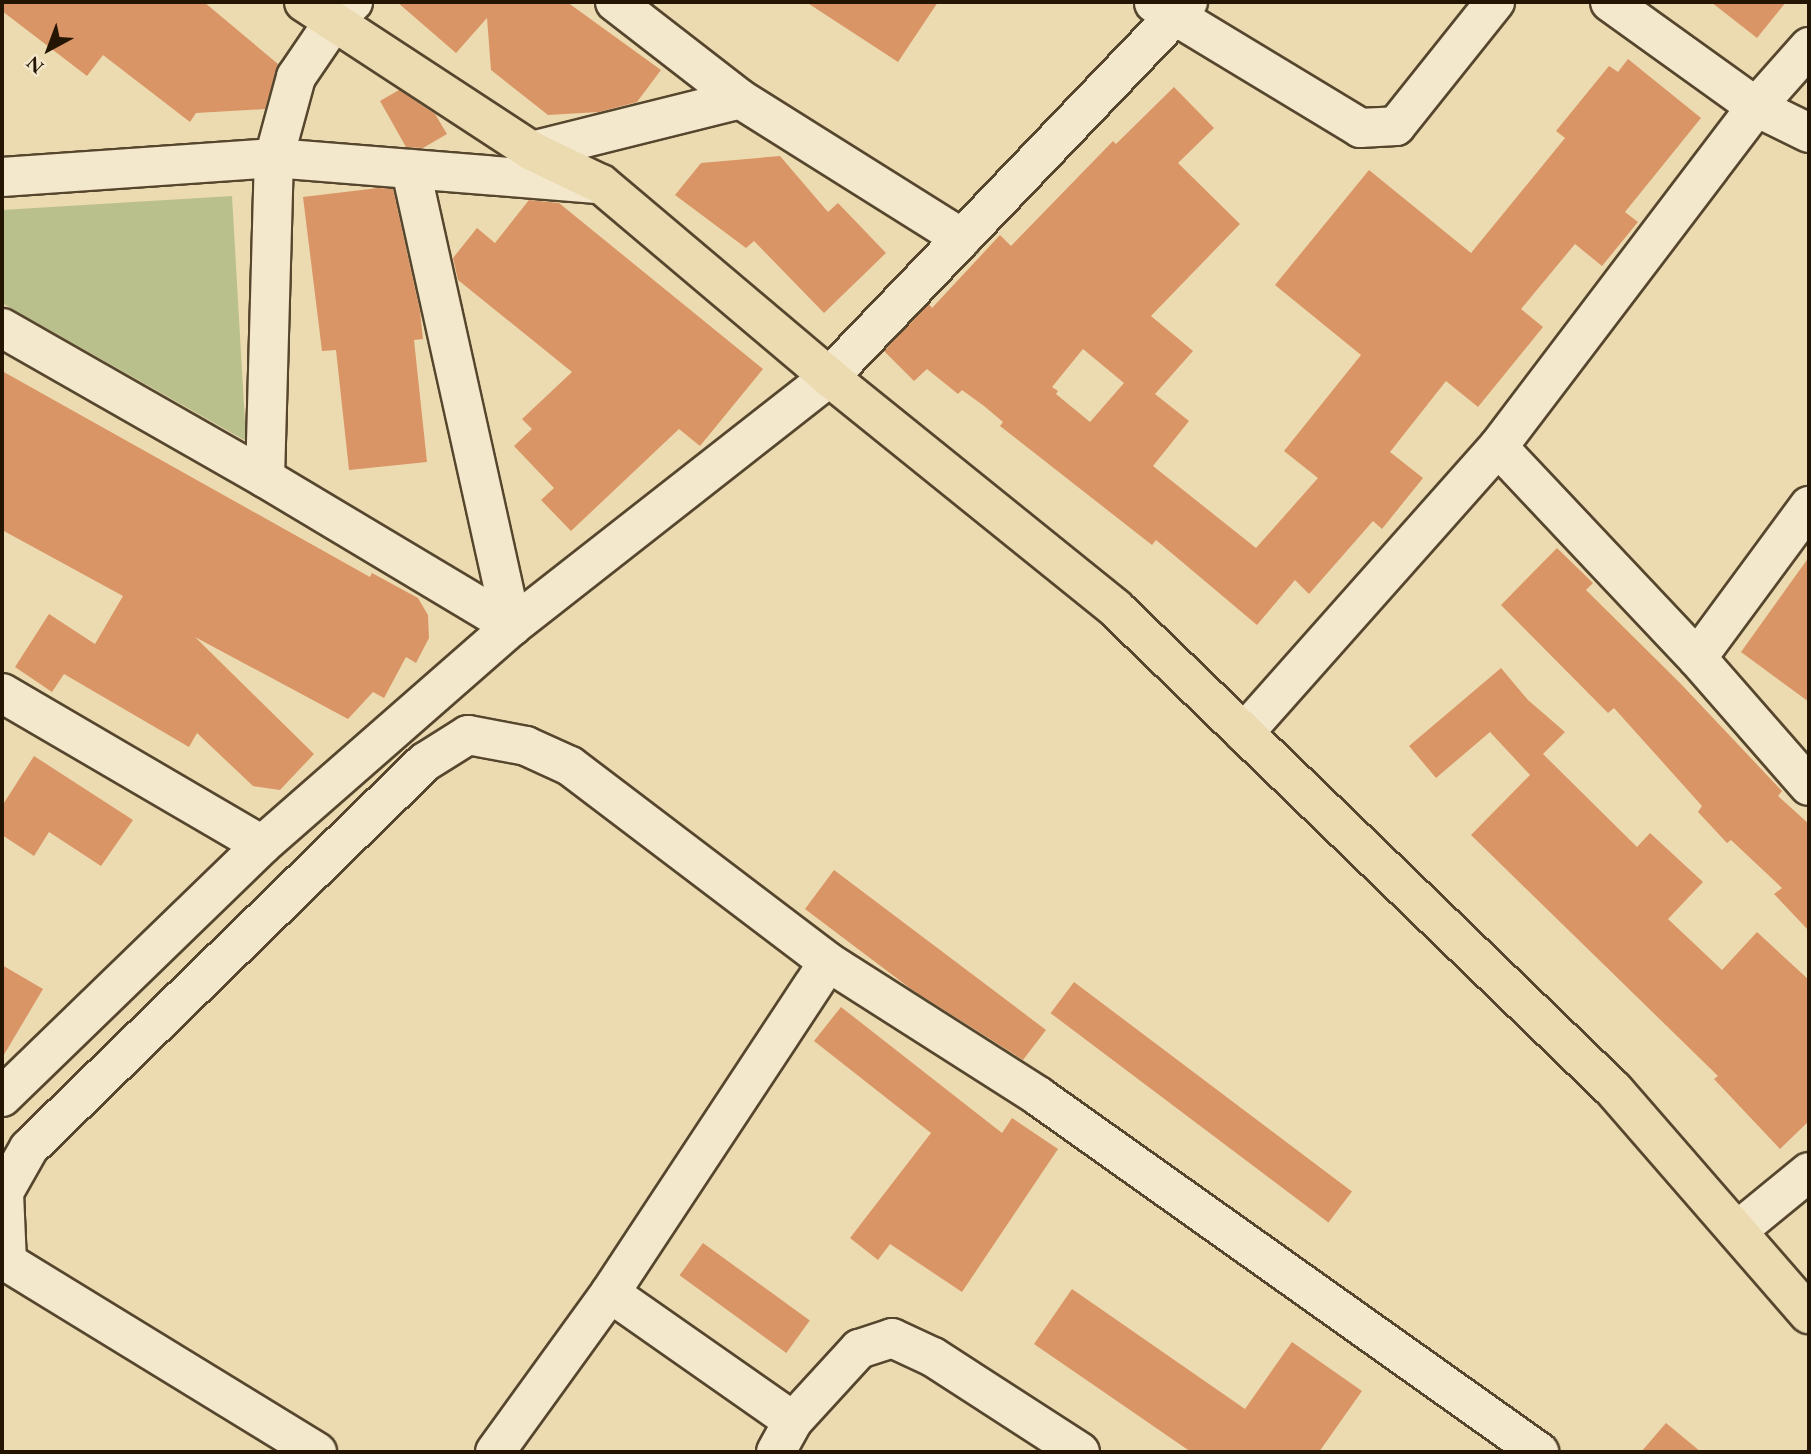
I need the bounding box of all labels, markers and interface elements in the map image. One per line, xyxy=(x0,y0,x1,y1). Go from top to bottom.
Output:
north arrow xyxy=(14,14,84,84)
text: N xyxy=(21,51,49,80)

